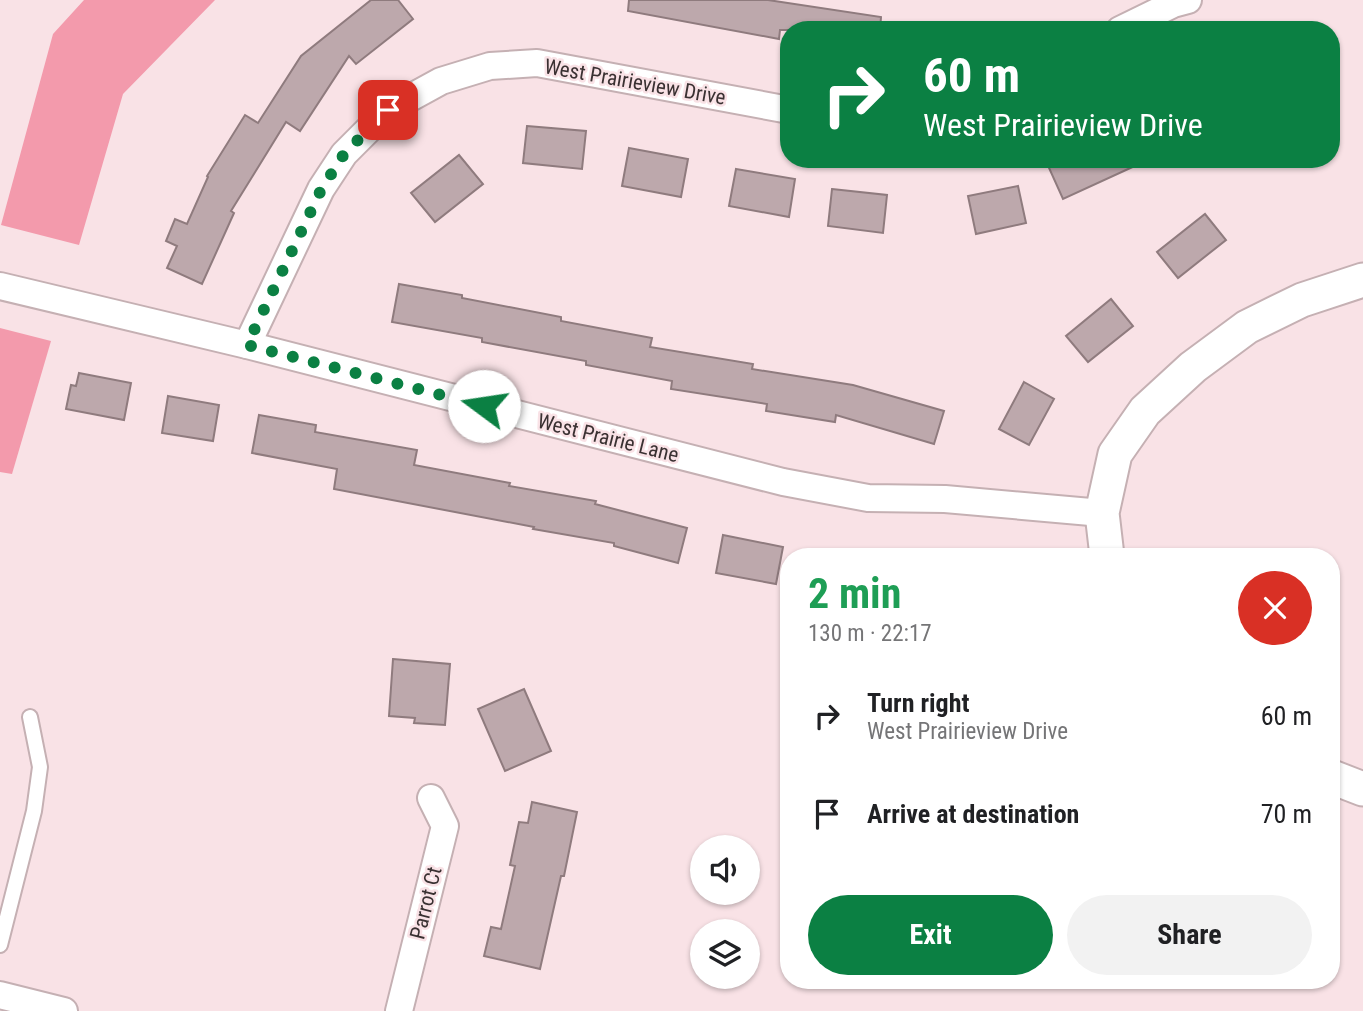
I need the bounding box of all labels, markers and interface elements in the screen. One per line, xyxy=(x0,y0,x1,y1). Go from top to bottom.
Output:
text: 60 m xyxy=(923,47,1020,104)
icon: right xyxy=(808,49,899,140)
street label: West Prairieview Drive xyxy=(543,54,728,110)
pin xyxy=(358,80,418,140)
icon: arrive xyxy=(369,91,407,129)
text: West Prairieview Drive xyxy=(923,106,1203,144)
position arrow xyxy=(447,369,521,443)
street label: West Prairie Lane xyxy=(535,409,681,467)
text: 2 min xyxy=(808,569,901,618)
button: close xyxy=(1238,571,1312,645)
text: 130 m · 22:17 xyxy=(808,620,932,647)
text: Turn right xyxy=(867,688,969,718)
icon: right xyxy=(808,697,846,735)
text: 60 m xyxy=(1261,701,1312,731)
text: West Prairieview Drive xyxy=(867,718,1068,745)
icon: arrive xyxy=(808,795,846,833)
text: Arrive at destination xyxy=(867,799,1079,829)
text: 70 m xyxy=(1261,799,1312,829)
map controls xyxy=(690,835,760,989)
button: sound xyxy=(690,835,760,905)
street label: Parrot Ct xyxy=(405,864,447,942)
button: Exit xyxy=(808,895,1053,975)
button: Share xyxy=(1067,895,1312,975)
button: layers xyxy=(690,919,760,989)

